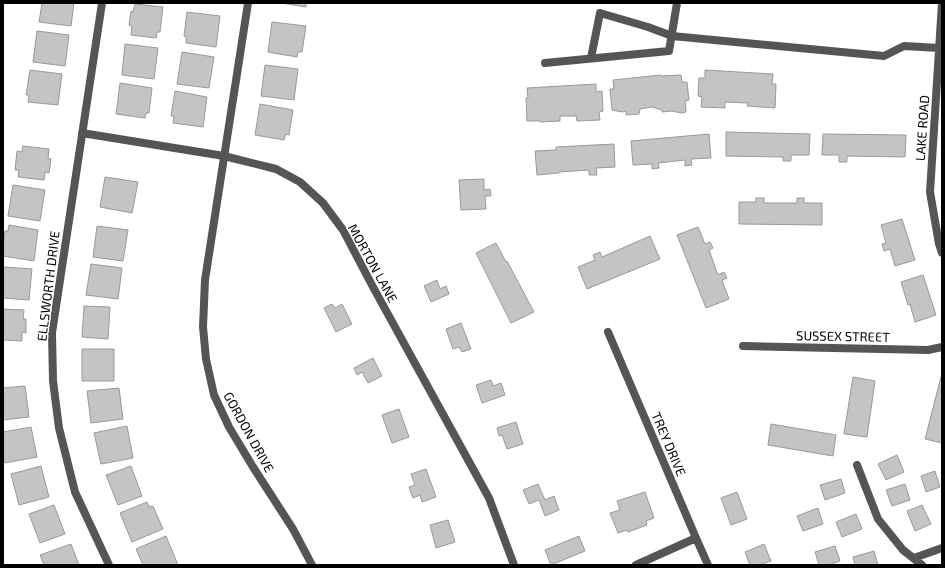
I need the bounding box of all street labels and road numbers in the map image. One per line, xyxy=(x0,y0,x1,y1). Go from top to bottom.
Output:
street label: LAKE ROAD xyxy=(912,95,932,161)
street label: MORTON LANE xyxy=(345,221,401,305)
street label: ELLSWORTH DRIVE xyxy=(33,230,63,342)
street label: SUSSEX STREET xyxy=(796,327,890,345)
street label: GORDON DRIVE xyxy=(220,389,278,475)
street label: TREY DRIVE xyxy=(648,410,690,478)

